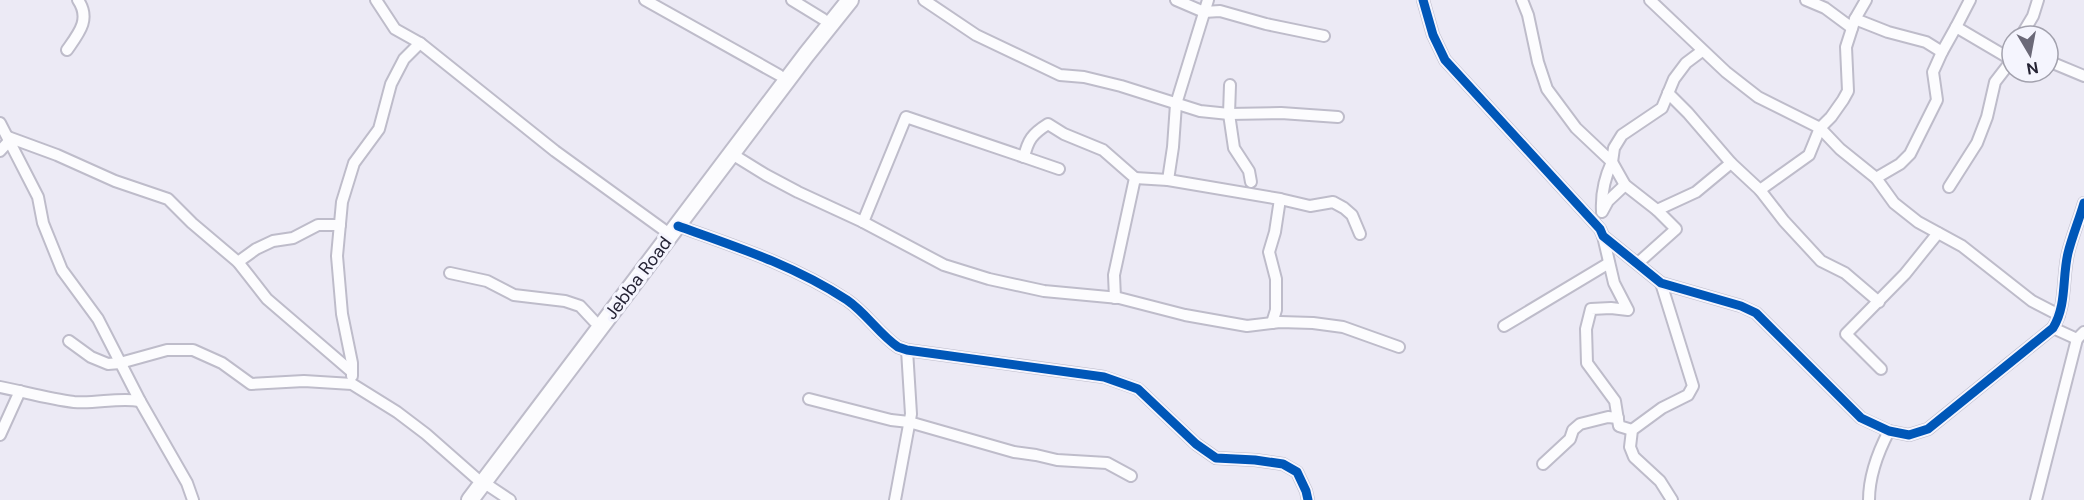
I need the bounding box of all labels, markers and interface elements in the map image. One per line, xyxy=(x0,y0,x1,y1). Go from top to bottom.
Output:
north arrow xyxy=(2000,24,2060,84)
text: N xyxy=(2025,57,2040,80)
street label: Jebba Road xyxy=(599,232,677,324)

